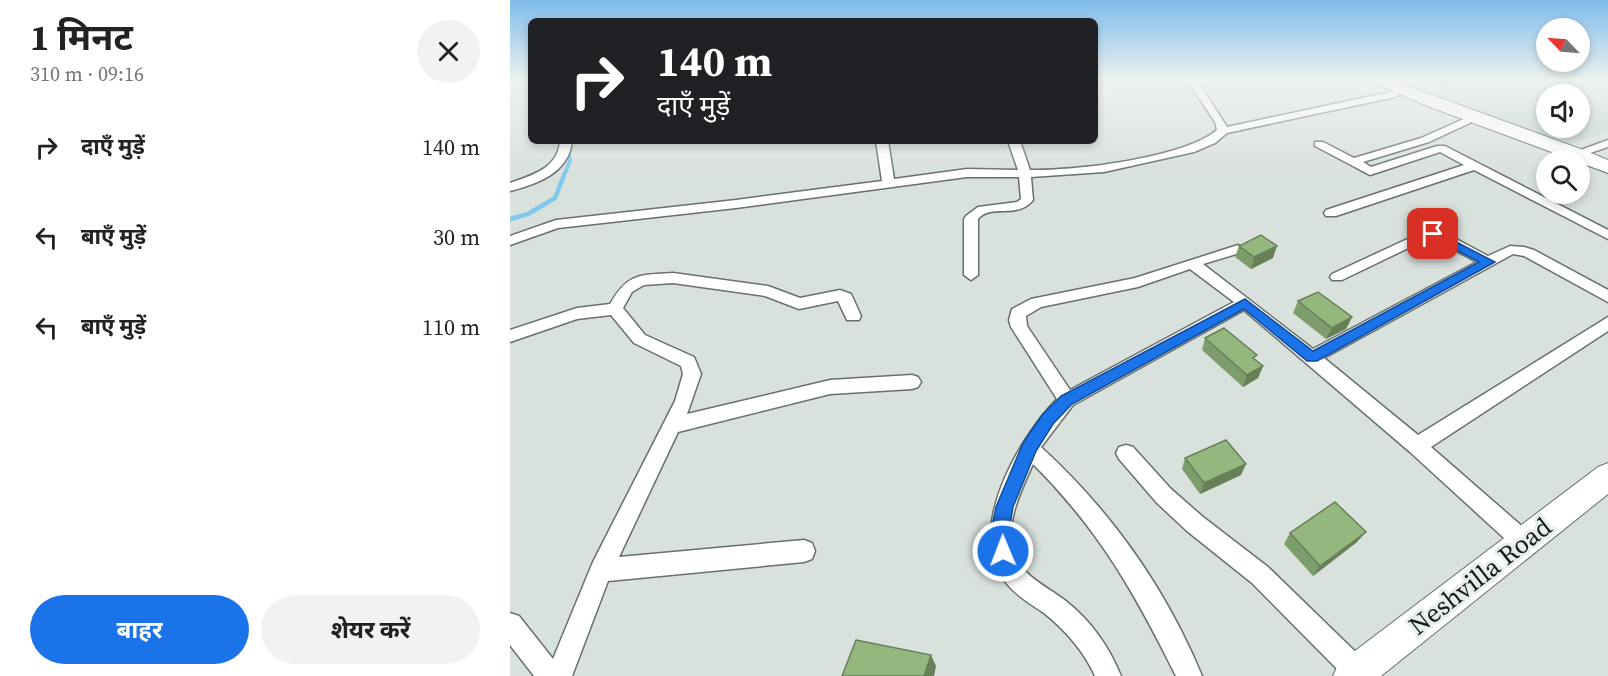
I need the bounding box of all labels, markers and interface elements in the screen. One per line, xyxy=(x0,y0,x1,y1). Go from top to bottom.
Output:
text: 1 मिनट xyxy=(30,13,133,62)
north arrow xyxy=(1536,18,1590,72)
map controls xyxy=(1536,18,1590,204)
button: close xyxy=(417,20,480,83)
text: 140 m xyxy=(657,32,772,90)
icon: right xyxy=(558,42,636,120)
text: 310 m · 09:16 xyxy=(30,60,144,88)
button: sound xyxy=(1536,84,1590,138)
text: दाएँ मुड़ें xyxy=(657,87,730,124)
icon: right xyxy=(30,131,63,164)
text: दाएँ मुड़ें xyxy=(81,131,145,161)
text: 140 m xyxy=(422,132,480,162)
button: search xyxy=(1536,150,1590,204)
pin xyxy=(1407,208,1458,259)
icon: arrive xyxy=(1416,217,1449,250)
icon: left xyxy=(30,221,63,254)
text: बाएँ मुड़ें xyxy=(81,221,146,251)
text: 30 m xyxy=(433,222,480,252)
icon: left xyxy=(30,311,63,344)
text: बाएँ मुड़ें xyxy=(81,311,146,341)
text: 110 m xyxy=(422,312,480,342)
street label: Neshvilla Road xyxy=(1401,509,1559,643)
position arrow xyxy=(971,519,1035,583)
button: बाहर xyxy=(30,595,249,664)
button: शेयर करें xyxy=(261,595,480,664)

